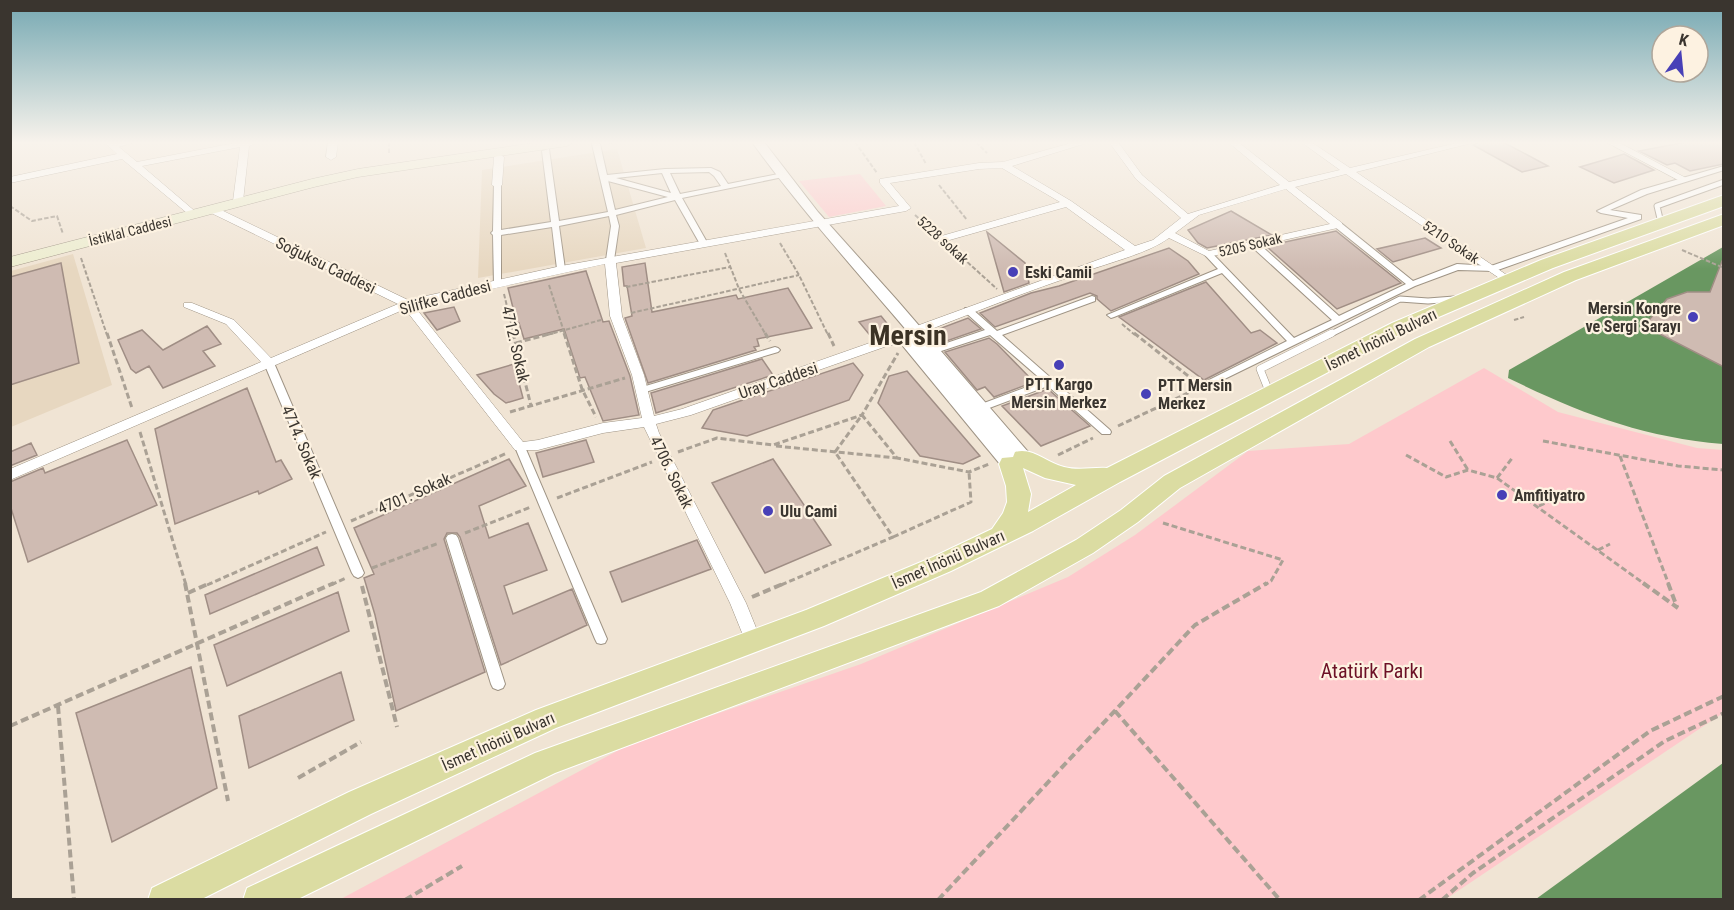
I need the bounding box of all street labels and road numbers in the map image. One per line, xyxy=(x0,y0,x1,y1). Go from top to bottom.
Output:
street label: İstiklal Caddesi xyxy=(87,213,173,249)
street label: 5228 sokak xyxy=(914,213,972,268)
street label: 5210 Sokak xyxy=(1420,217,1483,267)
street label: 5205 Sokak xyxy=(1217,230,1284,260)
street label: Soğuksu Caddesi xyxy=(273,233,379,298)
street label: Silifke Caddesi xyxy=(397,276,493,319)
street label: 4712. Sokak xyxy=(497,304,534,385)
street label: İsmet İnönü Bulvarı xyxy=(1323,304,1440,375)
street label: Uray Caddesi xyxy=(736,358,820,403)
street label: 4714. Sokak xyxy=(278,403,326,482)
street label: 4706. Sokak xyxy=(646,433,698,512)
street label: 4701. Sokak xyxy=(375,469,454,518)
street label: İsmet İnönü Bulvarı xyxy=(889,526,1008,593)
street label: İsmet İnönü Bulvarı xyxy=(439,708,558,775)

